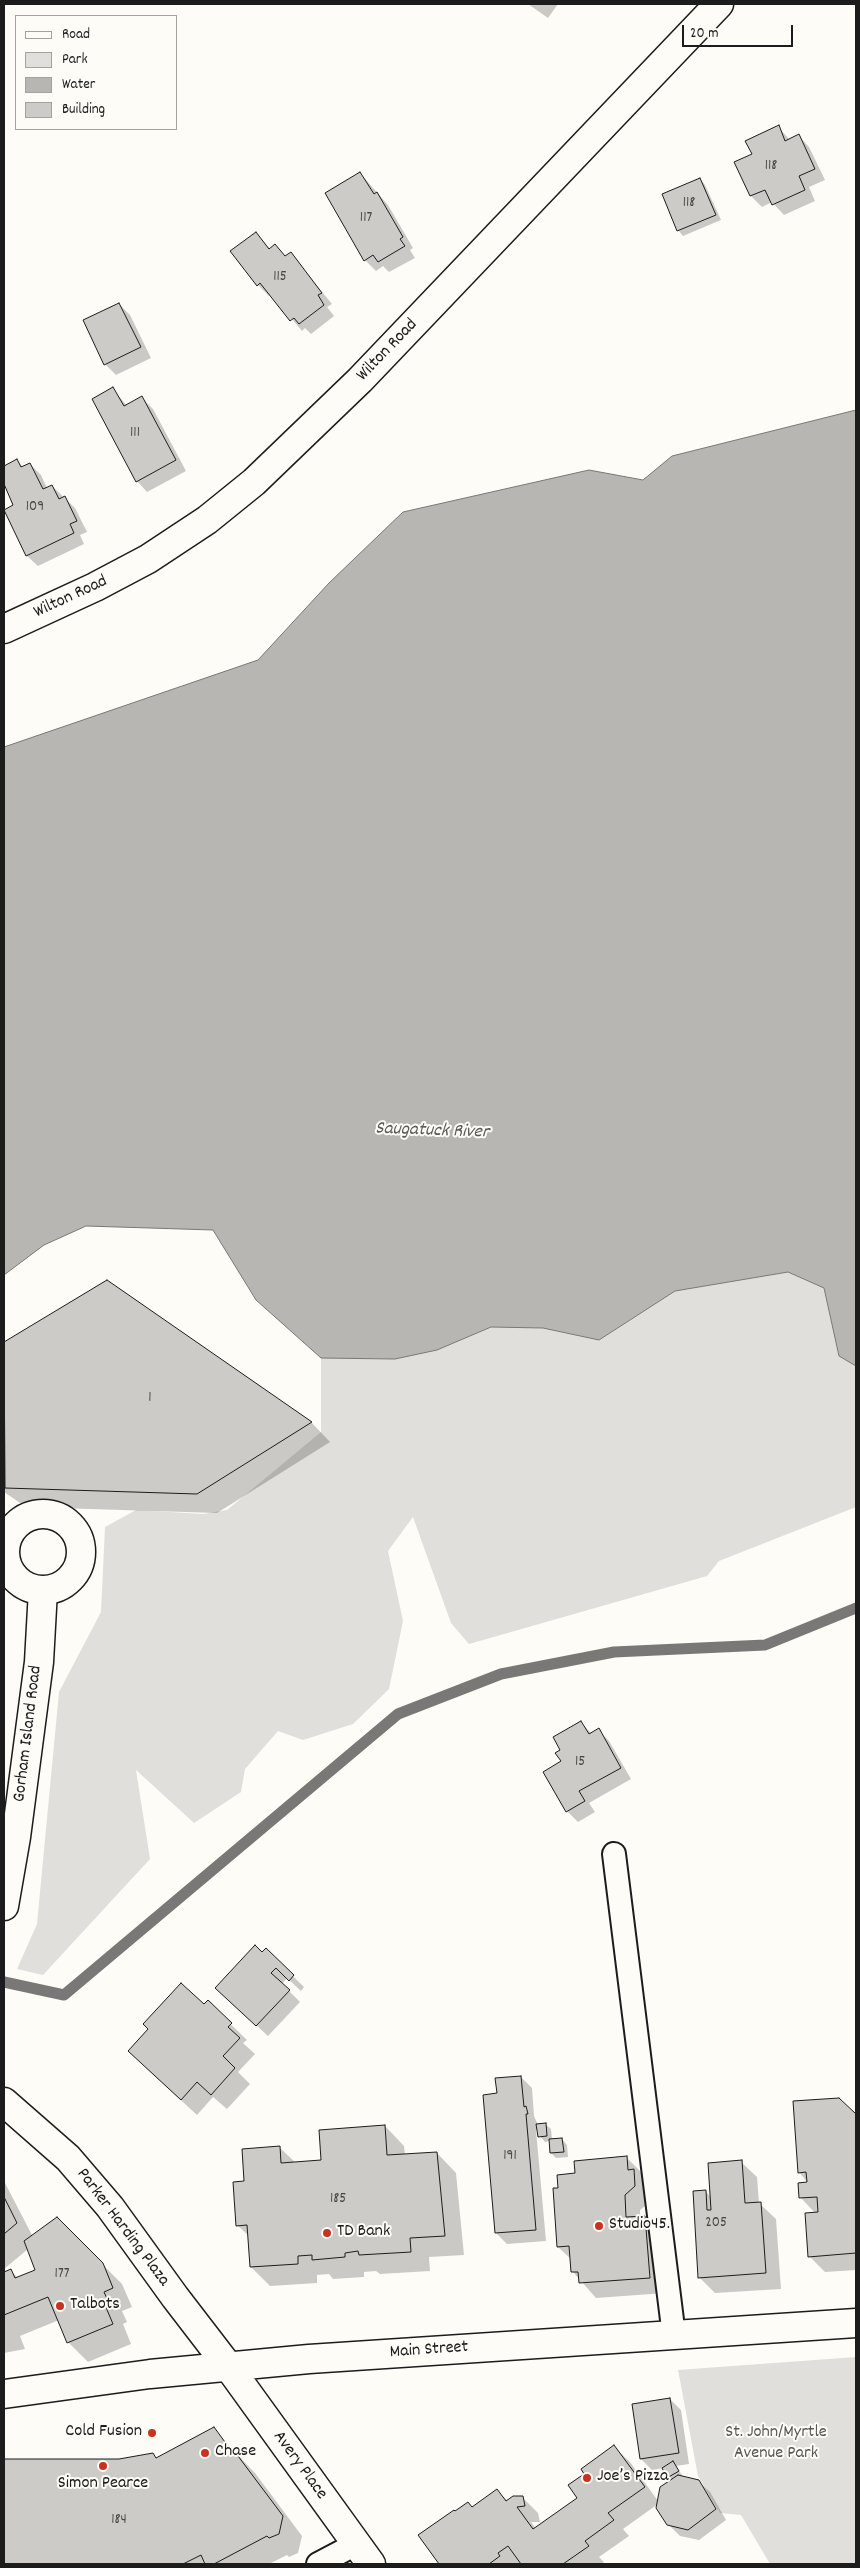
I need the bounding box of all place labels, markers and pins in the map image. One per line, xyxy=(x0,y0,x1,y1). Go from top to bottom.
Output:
place label: Studio45. xyxy=(609,2215,670,2237)
marker: Studio45. xyxy=(593,2220,605,2232)
place label: TD Bank xyxy=(337,2222,390,2244)
marker: TD Bank xyxy=(321,2227,333,2239)
place label: Talbots xyxy=(70,2295,120,2317)
marker: Talbots xyxy=(54,2300,66,2312)
place label: Cold Fusion xyxy=(65,2422,142,2444)
marker: Cold Fusion xyxy=(146,2427,158,2439)
place label: Chase xyxy=(215,2442,256,2464)
marker: Chase xyxy=(199,2447,211,2459)
marker: Simon Pearce xyxy=(97,2460,109,2472)
place label: Joe’s Pizza xyxy=(597,2467,668,2489)
marker: Joe’s Pizza xyxy=(581,2472,593,2484)
place label: Simon Pearce xyxy=(58,2474,148,2496)

